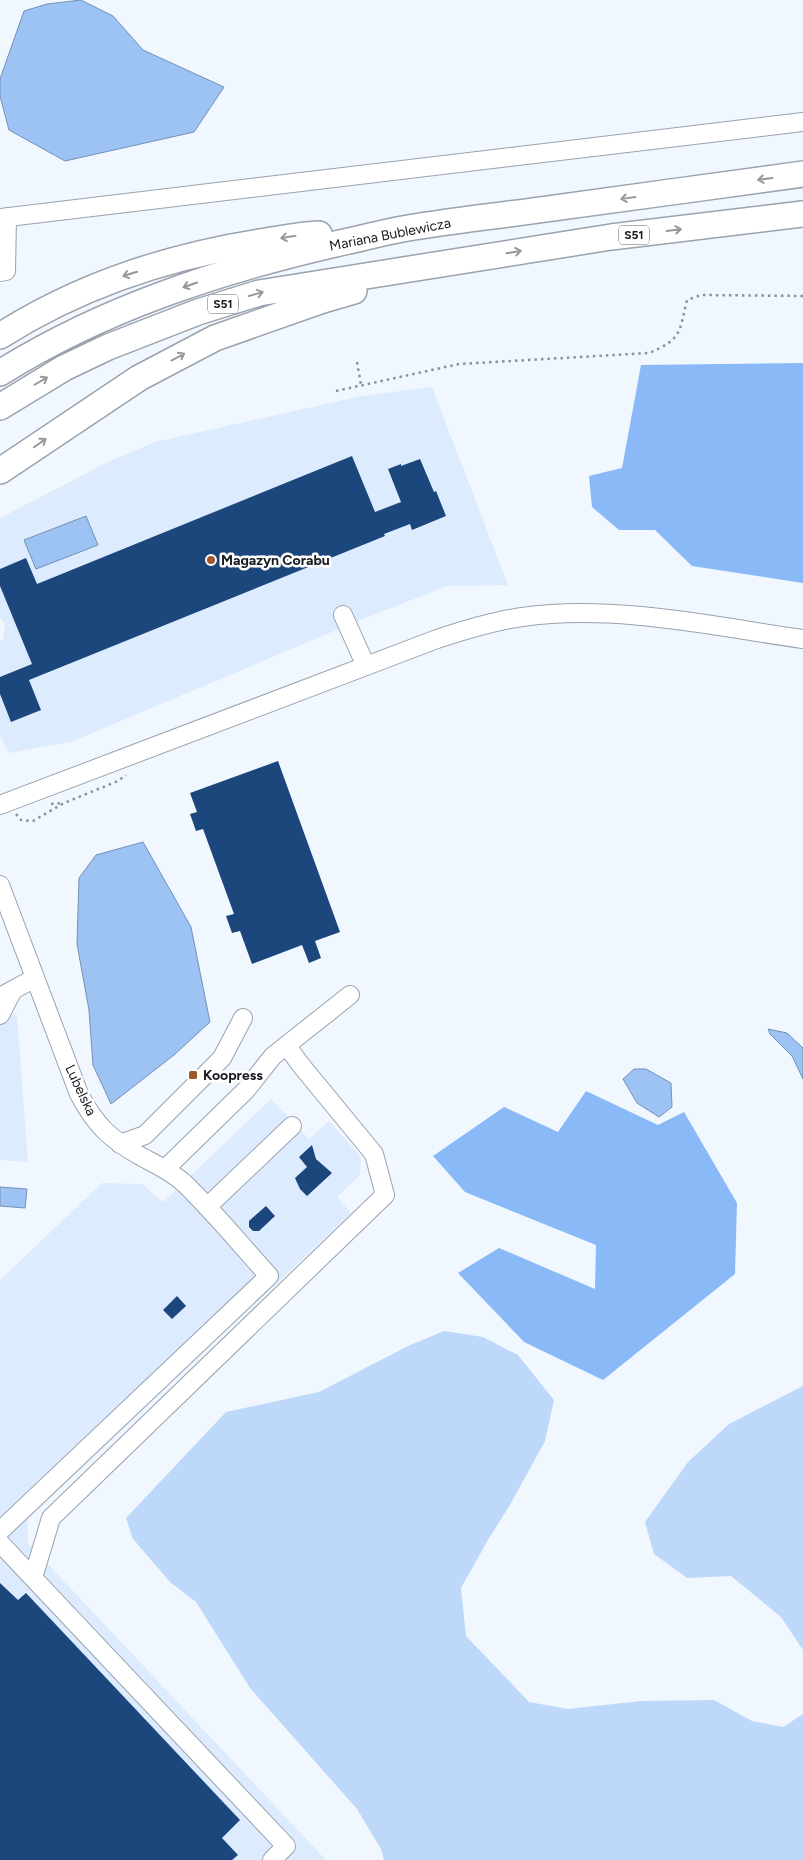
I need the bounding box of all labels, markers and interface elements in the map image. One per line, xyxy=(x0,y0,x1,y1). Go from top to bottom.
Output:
one-way arrow xyxy=(758,174,774,184)
one-way arrow xyxy=(620,193,636,203)
street label: Mariana Bublewicza xyxy=(328,214,452,255)
one-way arrow xyxy=(666,224,682,234)
road number: S51 xyxy=(619,226,649,244)
one-way arrow xyxy=(281,233,297,243)
one-way arrow xyxy=(505,247,521,257)
one-way arrow xyxy=(123,269,139,279)
one-way arrow xyxy=(183,281,198,290)
one-way arrow xyxy=(248,289,264,299)
road number: S51 xyxy=(208,294,238,314)
one-way arrow xyxy=(170,352,185,362)
one-way arrow xyxy=(34,376,48,386)
one-way arrow xyxy=(33,438,47,448)
place label: Magazyn Corabu xyxy=(221,552,330,569)
marker: Magazyn Corabu xyxy=(205,554,217,566)
street label: Lubelska xyxy=(61,1062,100,1118)
place label: Koopress xyxy=(203,1067,263,1084)
marker: Koopress xyxy=(187,1069,199,1081)

